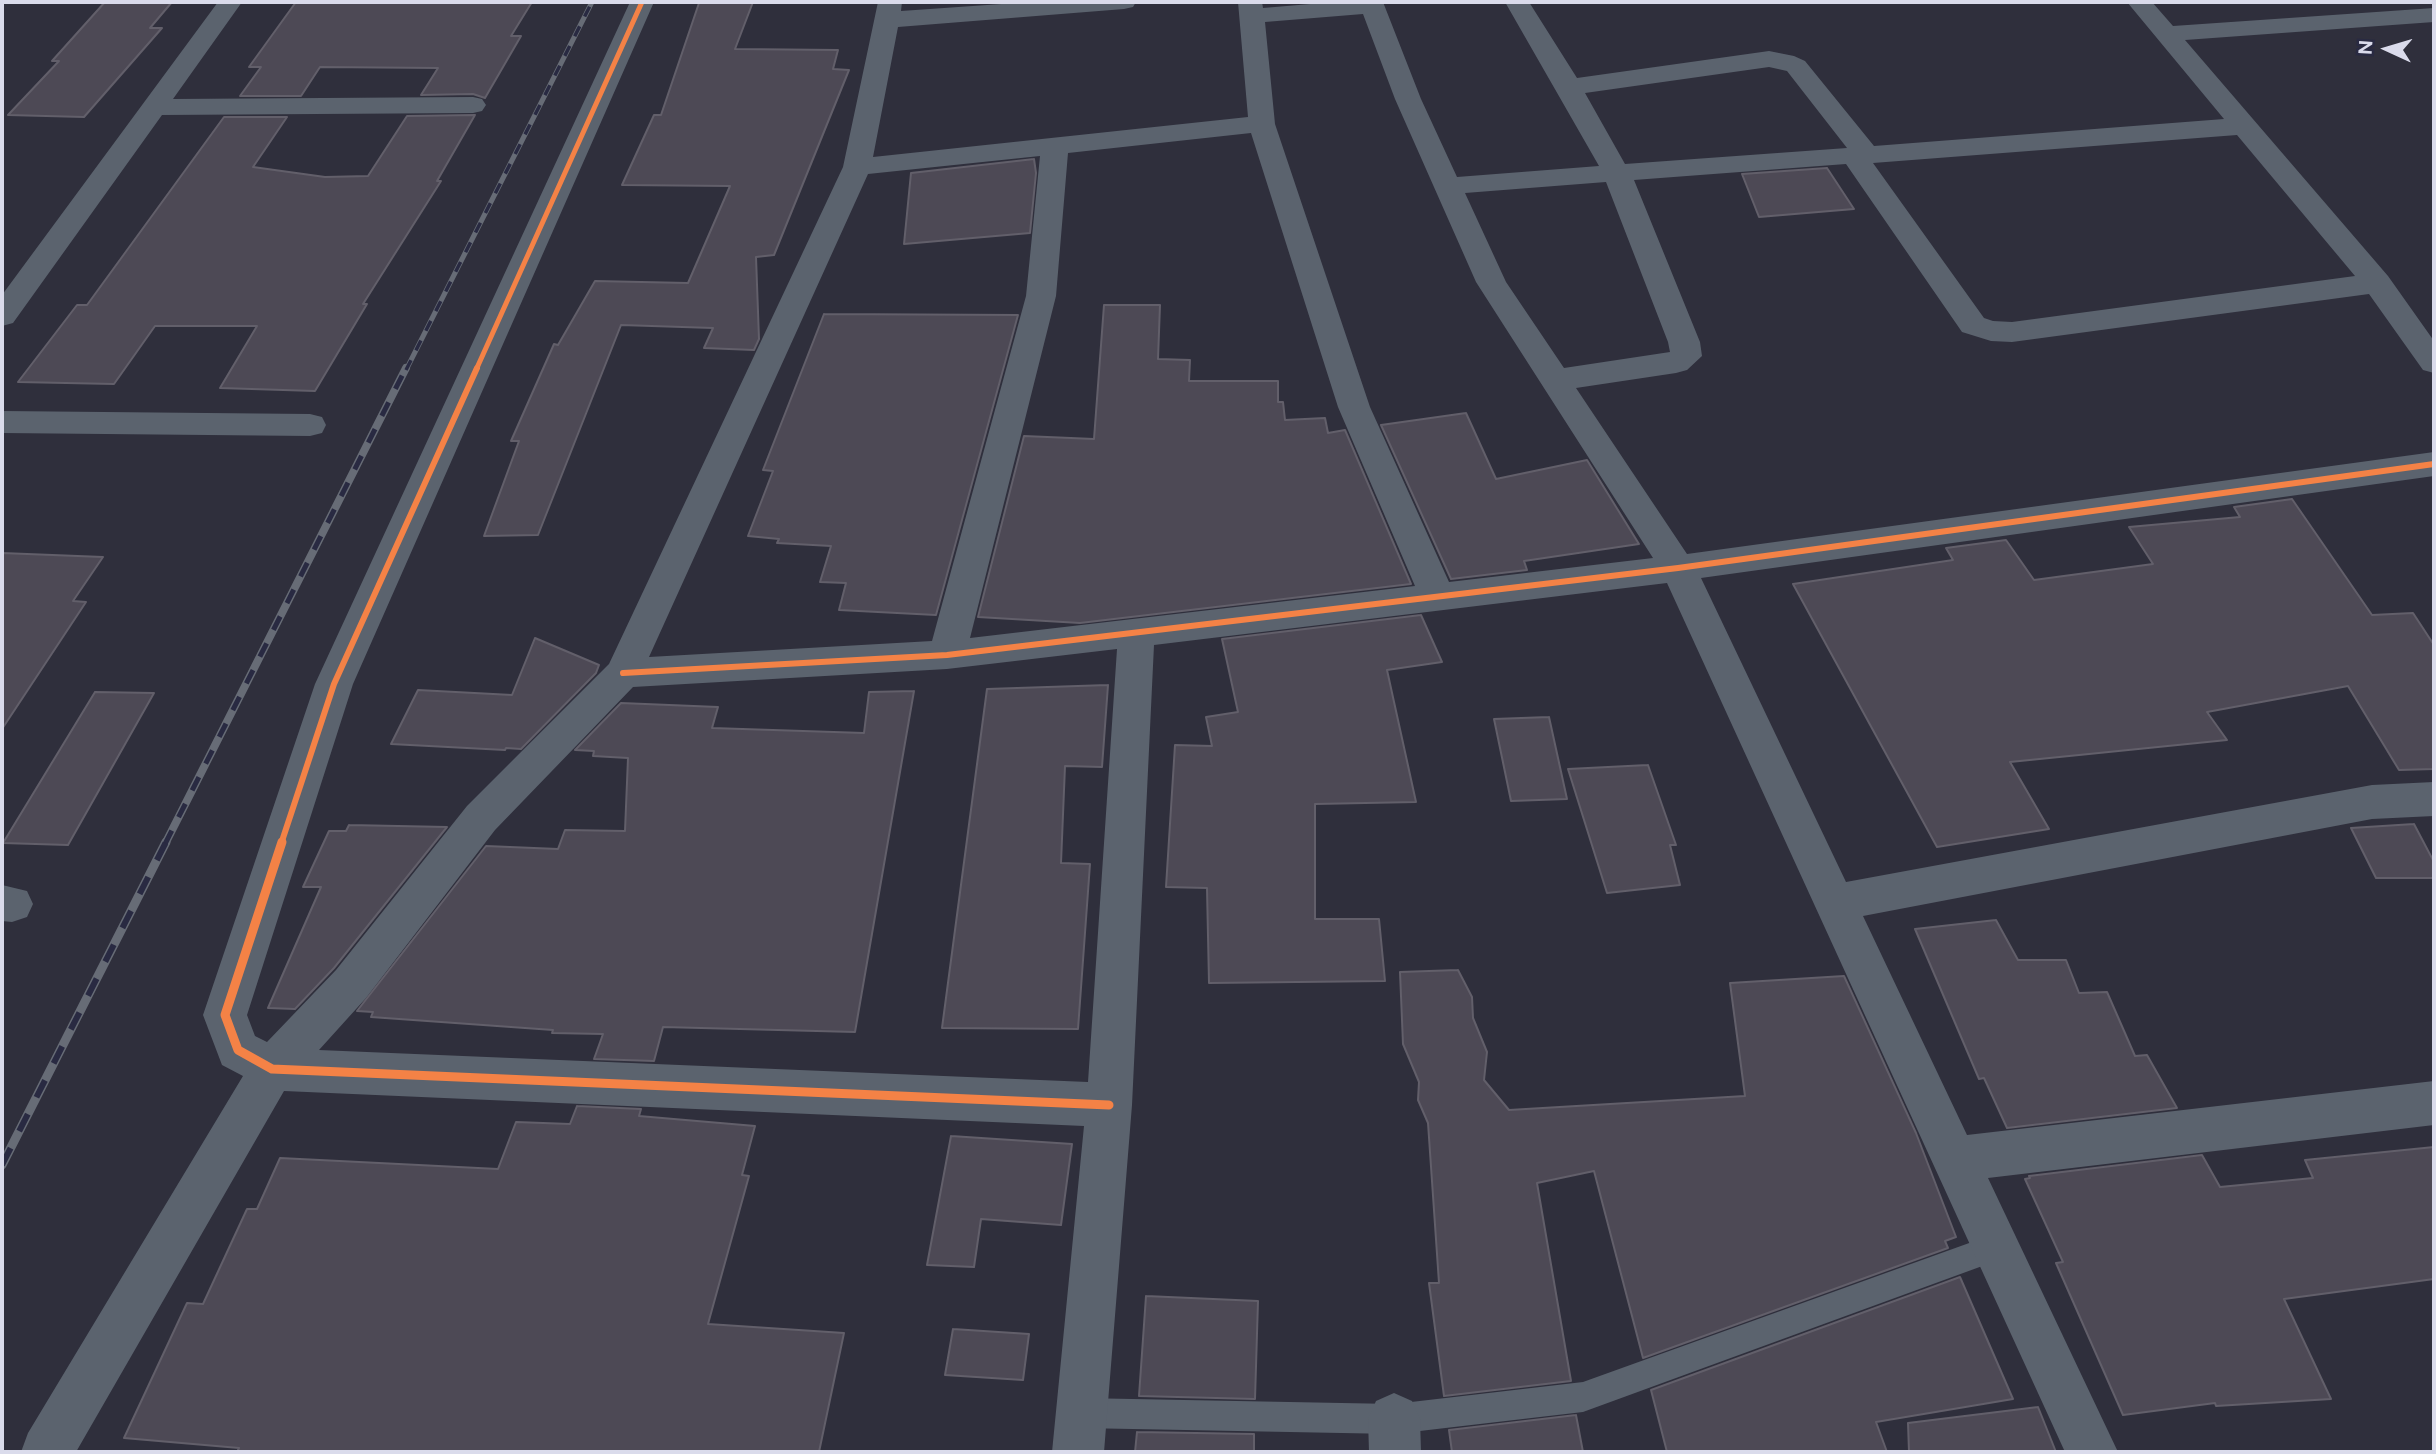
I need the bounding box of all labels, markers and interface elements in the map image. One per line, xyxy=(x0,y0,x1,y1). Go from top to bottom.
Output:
north arrow xyxy=(2352,14,2422,84)
text: N xyxy=(2354,39,2378,56)

